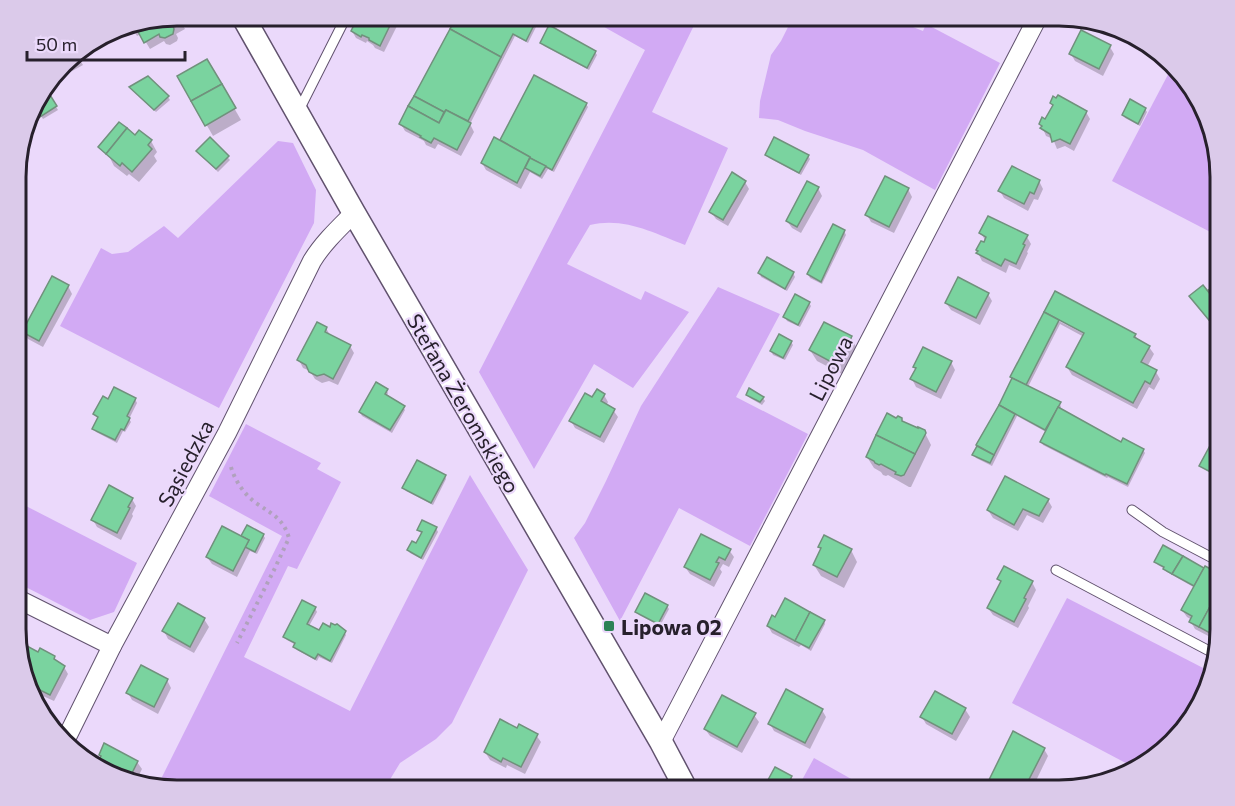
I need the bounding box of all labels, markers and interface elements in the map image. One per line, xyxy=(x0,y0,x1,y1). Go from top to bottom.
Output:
scale bar xyxy=(27,24,184,62)
text: 50 m xyxy=(36,33,77,55)
street label: Stefana Żeromskiego xyxy=(402,309,526,497)
street label: Lipowa xyxy=(803,331,857,405)
street label: Sąsiedzka xyxy=(152,416,218,510)
place label: Lipowa 02 xyxy=(621,614,722,639)
marker: Lipowa 02 xyxy=(602,619,616,633)

